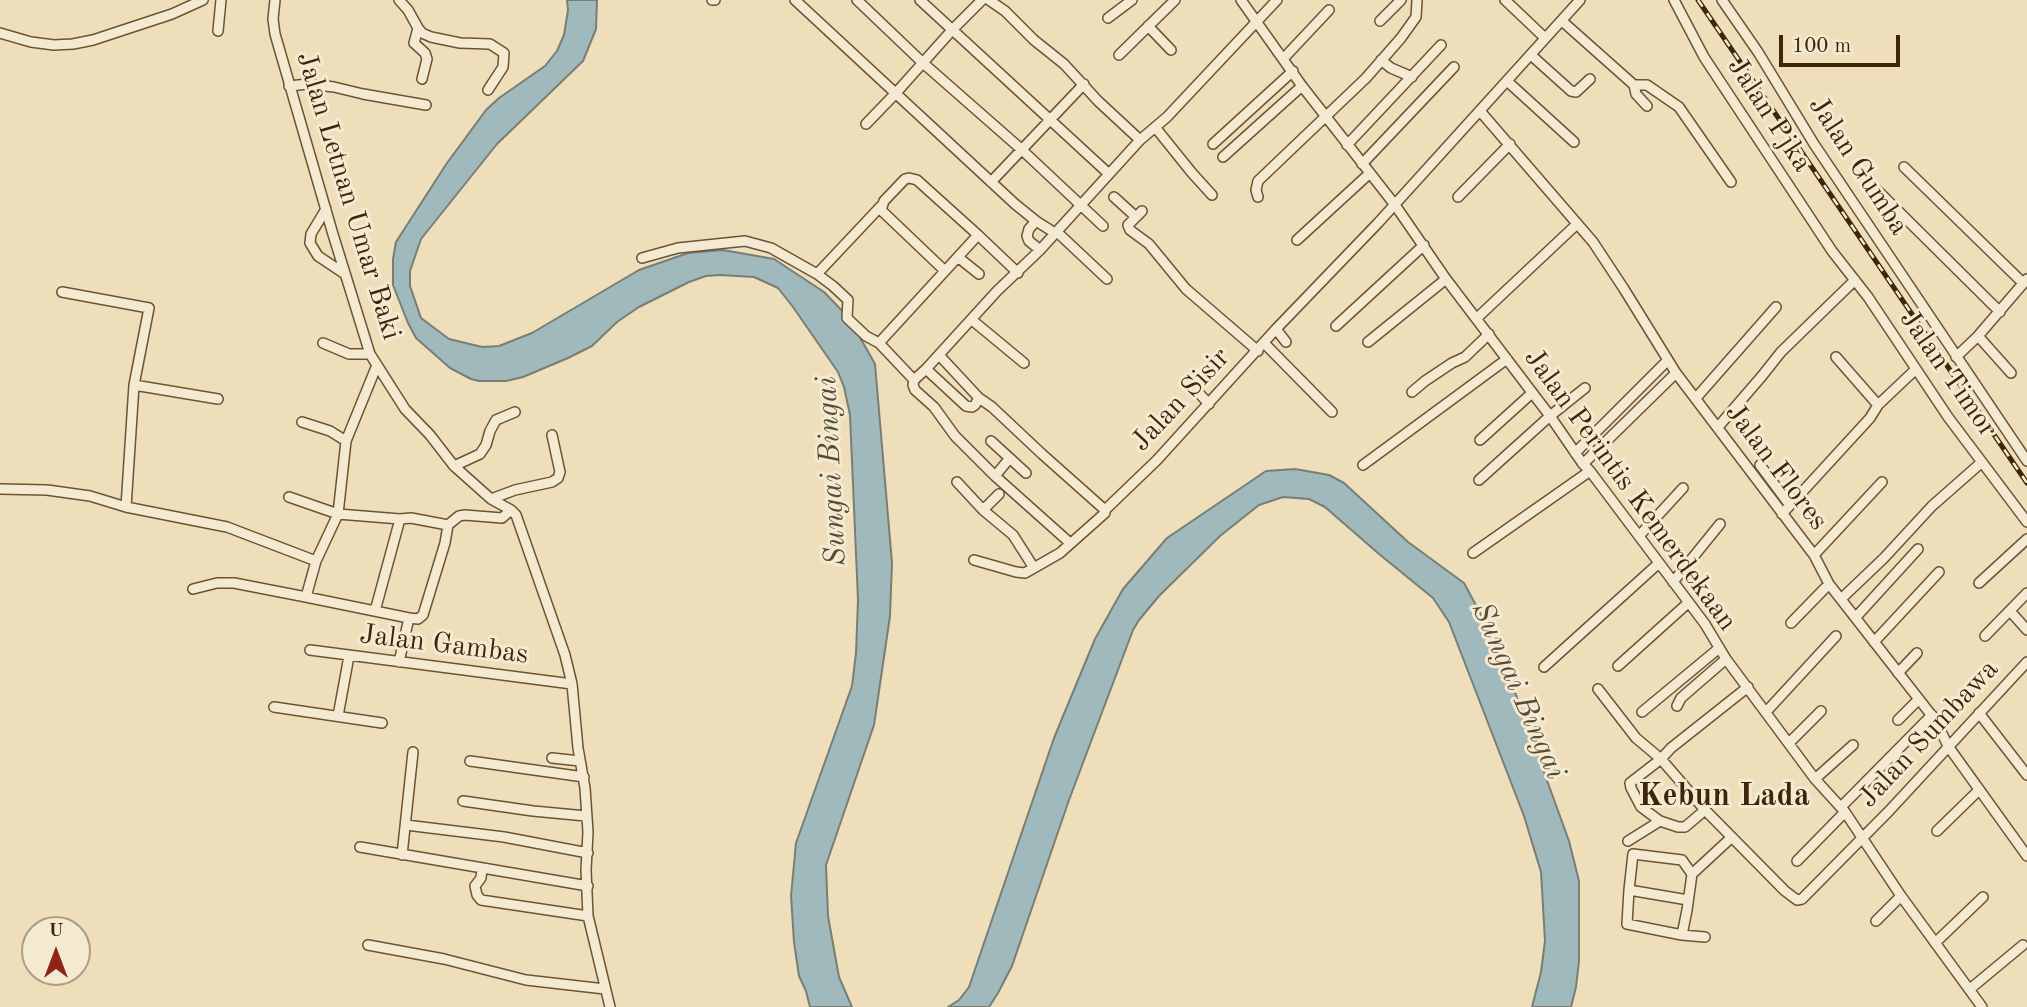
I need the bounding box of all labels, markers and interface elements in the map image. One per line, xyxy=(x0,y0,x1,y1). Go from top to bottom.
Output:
scale bar xyxy=(1782,21,1903,65)
text: 100 m xyxy=(1792,36,1851,57)
street label: Jalan Letnan Umar Baki xyxy=(288,48,408,344)
street label: Jalan Pjka xyxy=(1720,51,1818,179)
street label: Jalan Gumba xyxy=(1801,90,1915,242)
street label: Jalan Timor xyxy=(1892,304,2004,444)
street label: Jalan Sisir xyxy=(1125,341,1237,459)
street label: Jalan Perintis Kemerdekaan xyxy=(1516,342,1744,638)
water label: Sungai Bingai xyxy=(809,375,855,567)
street label: Jalan Flores xyxy=(1717,397,1835,537)
water label: Sungai Bingai xyxy=(1463,597,1573,785)
street label: Jalan Gambas xyxy=(358,618,530,672)
street label: Jalan Sumbawa xyxy=(1852,653,2006,815)
district label: Kebun Lada xyxy=(1638,778,1810,816)
north arrow xyxy=(21,916,91,986)
text: U xyxy=(48,922,64,941)

